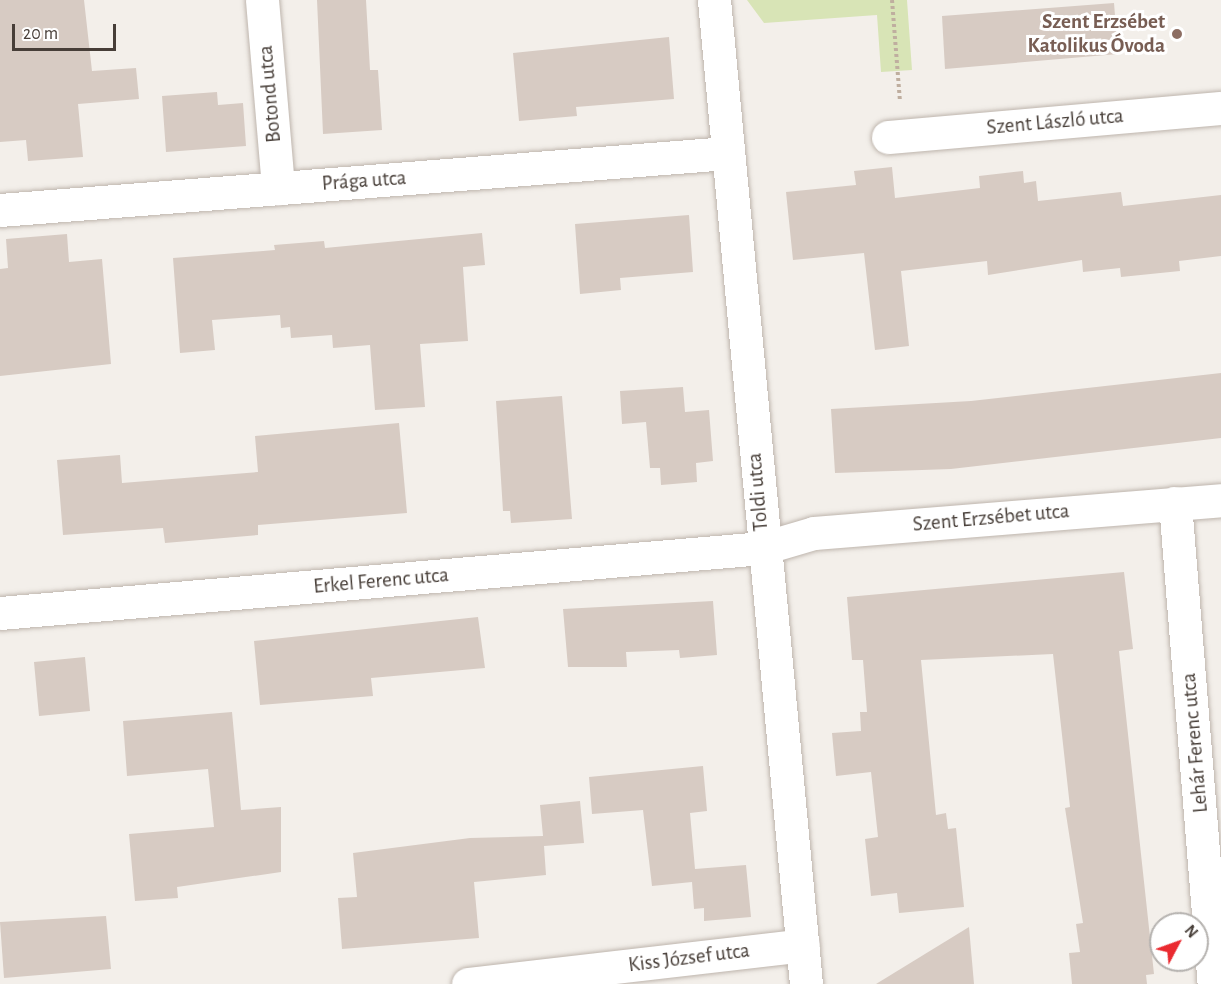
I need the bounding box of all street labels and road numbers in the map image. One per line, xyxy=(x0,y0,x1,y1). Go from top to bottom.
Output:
street label: Botond utca xyxy=(253,44,287,144)
street label: Szent László utca xyxy=(985,103,1125,141)
street label: Prága utca xyxy=(321,165,407,197)
street label: Toldi utca xyxy=(742,452,774,532)
street label: Szent Erzsébet utca xyxy=(912,499,1070,537)
street label: Erkel Ferenc utca xyxy=(312,563,450,599)
street label: Lehár Ferenc utca xyxy=(1176,672,1214,814)
street label: Kiss József utca xyxy=(627,938,751,978)

